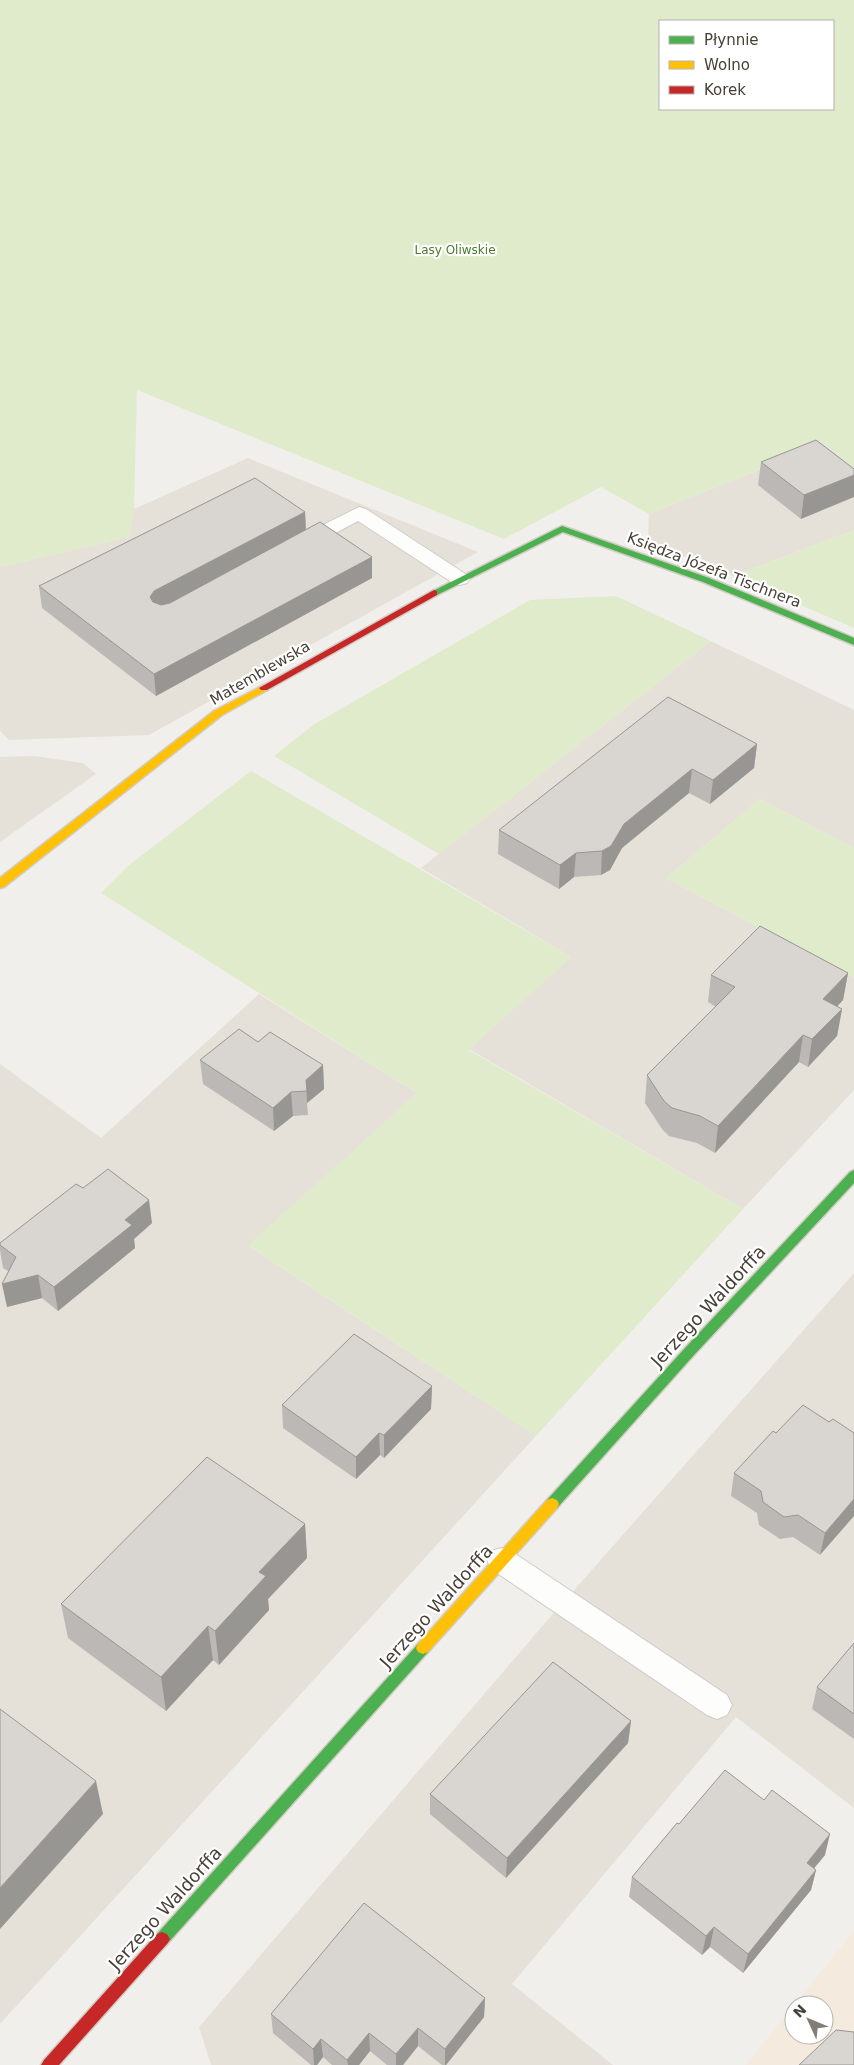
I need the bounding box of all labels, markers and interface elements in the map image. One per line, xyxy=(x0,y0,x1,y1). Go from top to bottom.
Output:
legend xyxy=(659,20,834,110)
text: Płynnie xyxy=(704,31,759,49)
text: Wolno xyxy=(704,56,750,74)
text: Korek xyxy=(704,81,746,99)
park label: Lasy Oliwskie xyxy=(414,243,496,257)
street label: Księdza Józefa Tischnera xyxy=(624,528,804,612)
street label: Matemblewska xyxy=(207,637,313,709)
street label: Jerzego Waldorffa xyxy=(646,1241,770,1372)
street label: Jerzego Waldorffa xyxy=(375,1540,497,1673)
street label: Jerzego Waldorffa xyxy=(104,1842,226,1975)
north arrow xyxy=(784,1995,834,2045)
text: N xyxy=(790,2001,809,2021)

